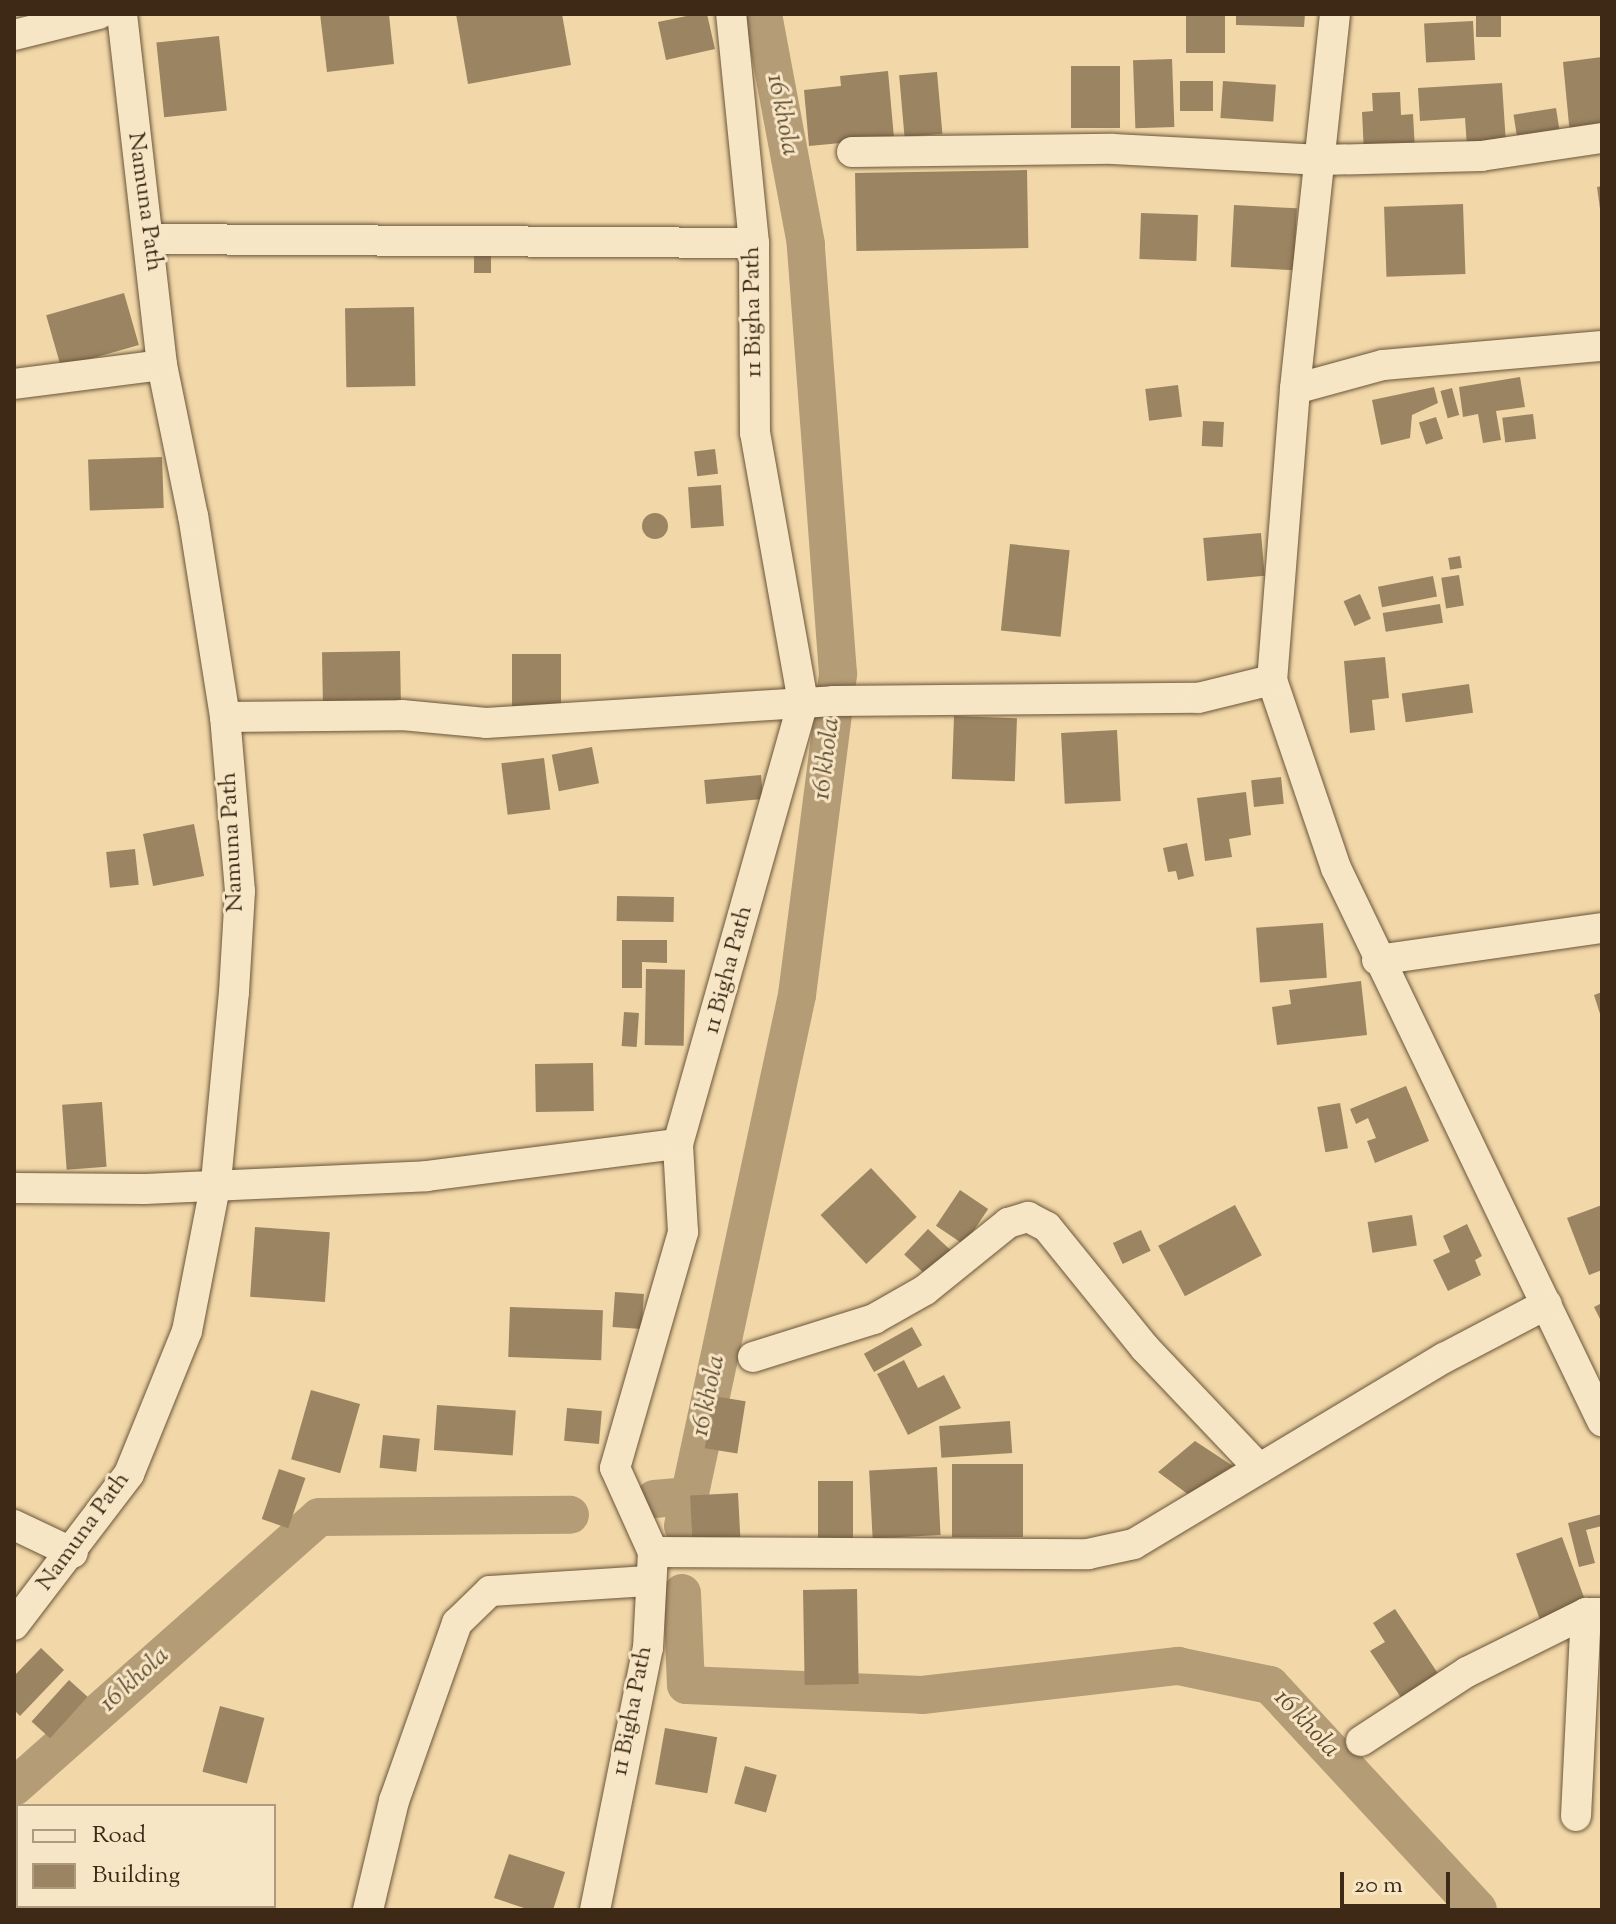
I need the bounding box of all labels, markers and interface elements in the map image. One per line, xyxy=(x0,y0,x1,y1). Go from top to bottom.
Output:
water label: 16 khola xyxy=(759,72,805,158)
street label: Namuna Path xyxy=(120,131,168,273)
street label: 11 Bigha Path xyxy=(738,246,770,378)
water label: 16 khola xyxy=(806,716,848,802)
street label: Namuna Path xyxy=(215,771,251,913)
street label: 11 Bigha Path xyxy=(698,903,760,1037)
water label: 16 khola xyxy=(685,1352,733,1440)
street label: Namuna Path xyxy=(31,1467,137,1597)
water label: 16 khola xyxy=(94,1641,176,1719)
street label: 11 Bigha Path xyxy=(606,1644,660,1778)
water label: 16 khola xyxy=(1266,1683,1346,1765)
legend xyxy=(16,1804,276,1908)
text: Road xyxy=(92,1819,146,1853)
scale bar xyxy=(1344,1856,1454,1906)
text: Building xyxy=(92,1859,180,1893)
text: 20 m xyxy=(1354,1869,1403,1903)

